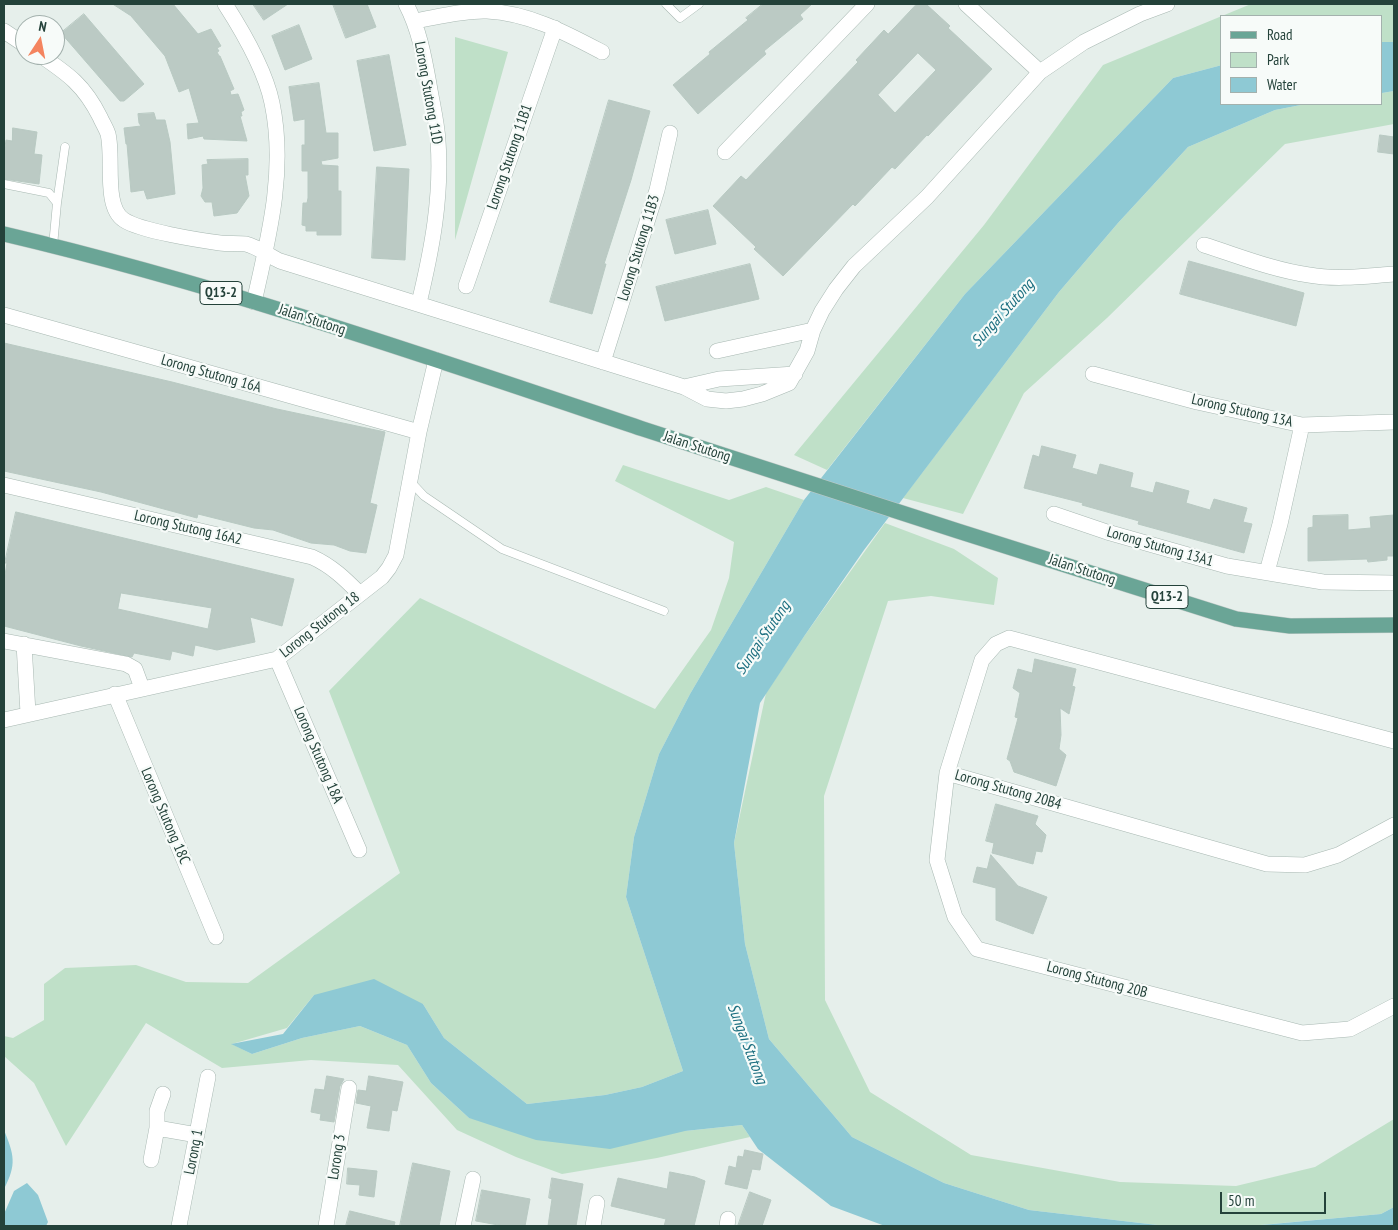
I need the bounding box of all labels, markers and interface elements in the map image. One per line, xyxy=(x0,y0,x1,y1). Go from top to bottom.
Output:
north arrow xyxy=(15,15,65,65)
legend xyxy=(1220,15,1383,105)
text: N xyxy=(37,17,48,36)
text: Road xyxy=(1267,25,1293,44)
street label: Lorong Stutong 11D xyxy=(410,40,446,146)
text: Park xyxy=(1267,50,1289,69)
text: Water xyxy=(1267,75,1297,94)
street label: Lorong Stutong 11B1 xyxy=(484,102,536,212)
street label: Lorong Stutong 11B3 xyxy=(614,193,664,303)
water label: Sungai Stutong xyxy=(968,275,1038,351)
road number: Q13-2 xyxy=(200,282,242,304)
street label: Jalan Stutong xyxy=(276,301,348,339)
street label: Lorong Stutong 16A xyxy=(159,351,263,397)
street label: Lorong Stutong 13A xyxy=(1190,391,1294,431)
street label: Jalan Stutong xyxy=(661,428,733,466)
street label: Lorong Stutong 16A2 xyxy=(132,507,244,549)
street label: Lorong Stutong 13A1 xyxy=(1105,523,1215,571)
street label: Jalan Stutong xyxy=(1046,551,1118,589)
road number: Q13-2 xyxy=(1146,586,1188,608)
street label: Lorong Stutong 18 xyxy=(277,588,363,662)
water label: Sungai Stutong xyxy=(731,598,795,678)
street label: Lorong Stutong 18A xyxy=(290,704,346,806)
street label: Lorong Stutong 18C xyxy=(137,765,193,867)
street label: Lorong Stutong 20B4 xyxy=(953,766,1063,814)
street label: Lorong Stutong 20B xyxy=(1045,958,1149,1002)
water label: Sungai Stutong xyxy=(723,1001,771,1087)
street label: Lorong 1 xyxy=(181,1128,207,1176)
street label: Lorong 3 xyxy=(325,1133,349,1181)
scale bar xyxy=(1223,1182,1329,1214)
text: 50 m xyxy=(1228,1191,1254,1210)

